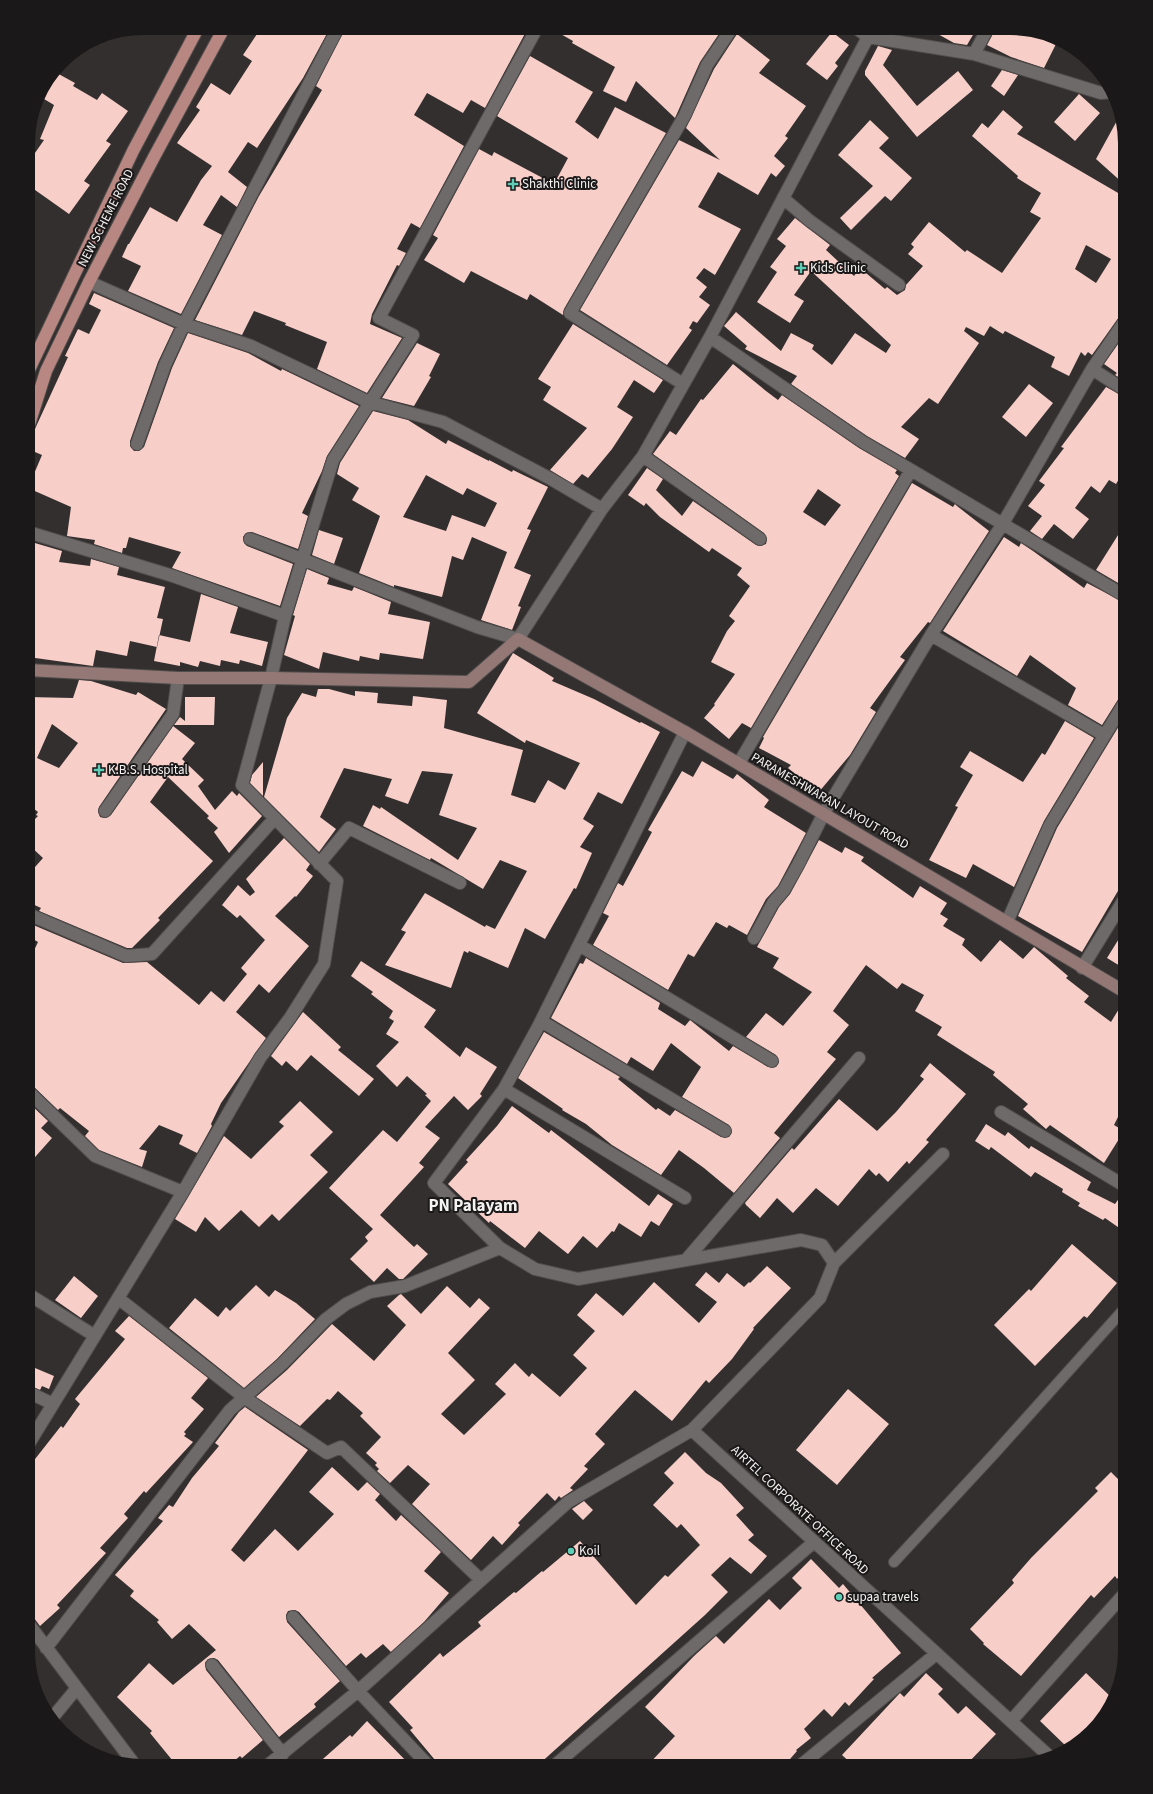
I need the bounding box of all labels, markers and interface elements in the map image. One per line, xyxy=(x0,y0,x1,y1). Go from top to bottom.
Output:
street label: NEW SCHEME ROAD xyxy=(74,166,138,270)
place label: Shakthi Clinic xyxy=(522,175,596,193)
marker: Shakthi Clinic xyxy=(507,178,519,190)
place label: Kids Clinic xyxy=(810,259,866,277)
marker: Kids Clinic xyxy=(795,262,807,274)
street label: PARAMESHWARAN LAYOUT ROAD xyxy=(748,748,912,854)
place label: K.B.S. Hospital xyxy=(108,761,188,779)
marker: K.B.S. Hospital xyxy=(93,764,105,776)
district label: PN Palayam xyxy=(428,1194,518,1218)
street label: AIRTEL CORPORATE OFFICE ROAD xyxy=(727,1441,873,1579)
place label: Koil xyxy=(579,1542,600,1560)
marker: Koil xyxy=(566,1546,576,1556)
place label: supaa travels xyxy=(847,1588,919,1606)
marker: supaa travels xyxy=(834,1592,844,1602)

